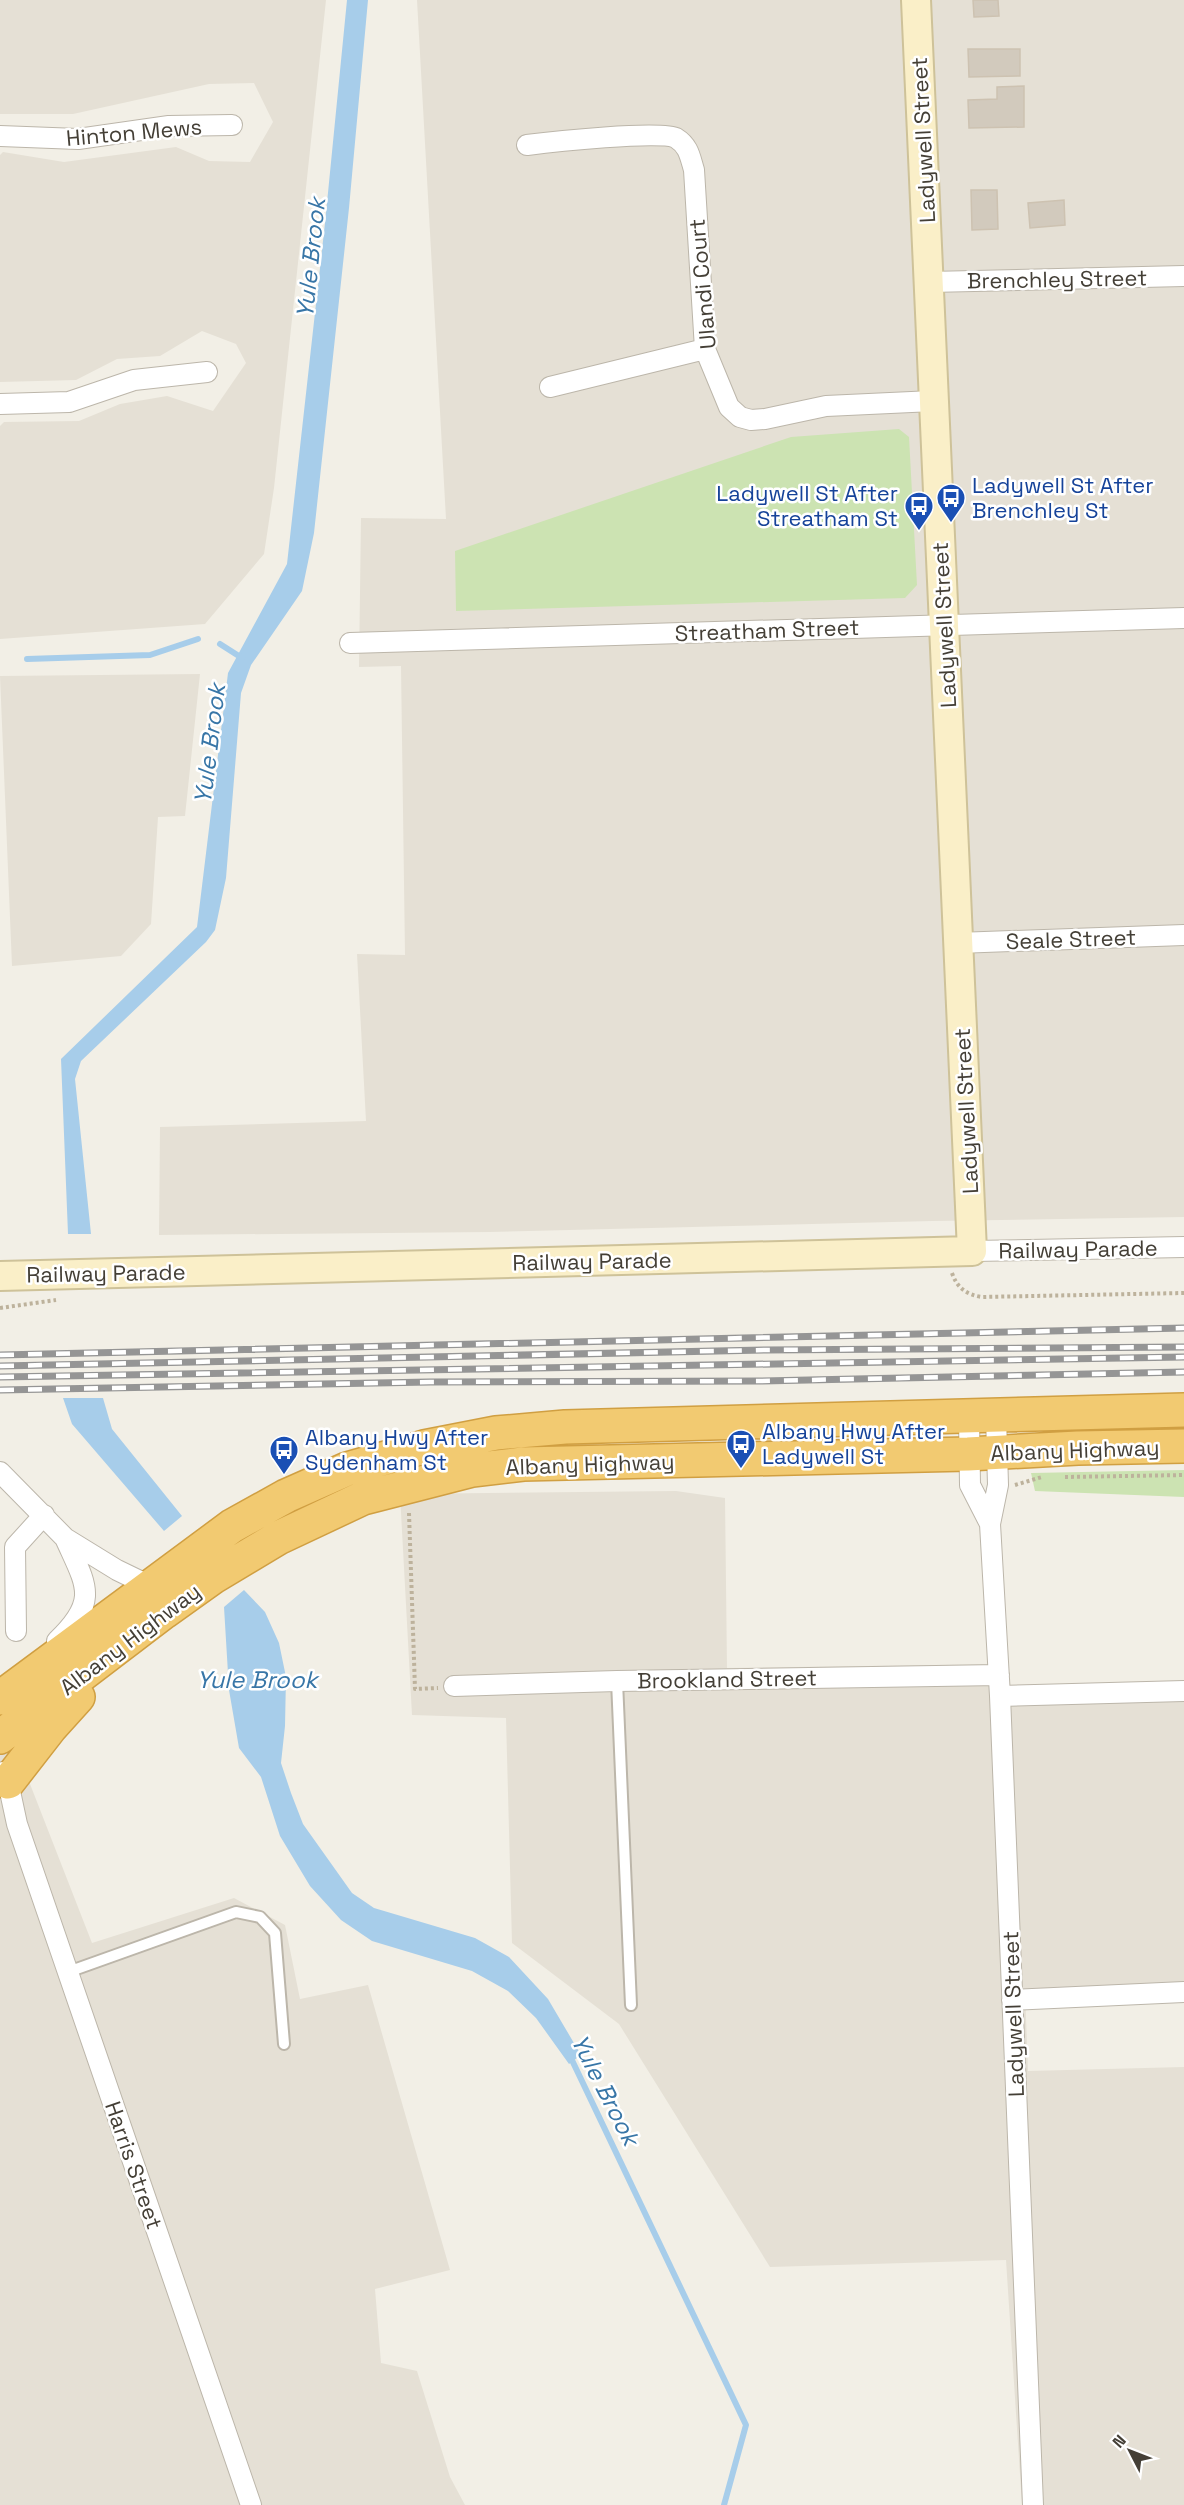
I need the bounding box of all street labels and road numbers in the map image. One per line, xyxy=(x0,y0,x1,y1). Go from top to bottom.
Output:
street label: Ladywell Street xyxy=(905,56,941,224)
street label: Hinton Mews xyxy=(65,112,203,152)
street label: Ulandi Court xyxy=(682,218,722,350)
street label: Brenchley Street xyxy=(967,263,1147,295)
street label: Ladywell Street xyxy=(926,541,962,709)
street label: Streatham Street xyxy=(674,613,860,647)
street label: Seale Street xyxy=(1005,923,1137,955)
street label: Ladywell Street xyxy=(948,1027,984,1195)
street label: Railway Parade xyxy=(998,1234,1158,1264)
street label: Railway Parade xyxy=(512,1246,672,1276)
street label: Railway Parade xyxy=(26,1258,186,1288)
street label: Albany Highway xyxy=(990,1433,1160,1467)
street label: Albany Highway xyxy=(505,1447,675,1481)
street label: Albany Highway xyxy=(54,1577,206,1701)
street label: Brookland Street xyxy=(637,1663,817,1695)
street label: Ladywell Street xyxy=(996,1931,1030,2097)
street label: Harris Street xyxy=(99,2097,169,2233)

